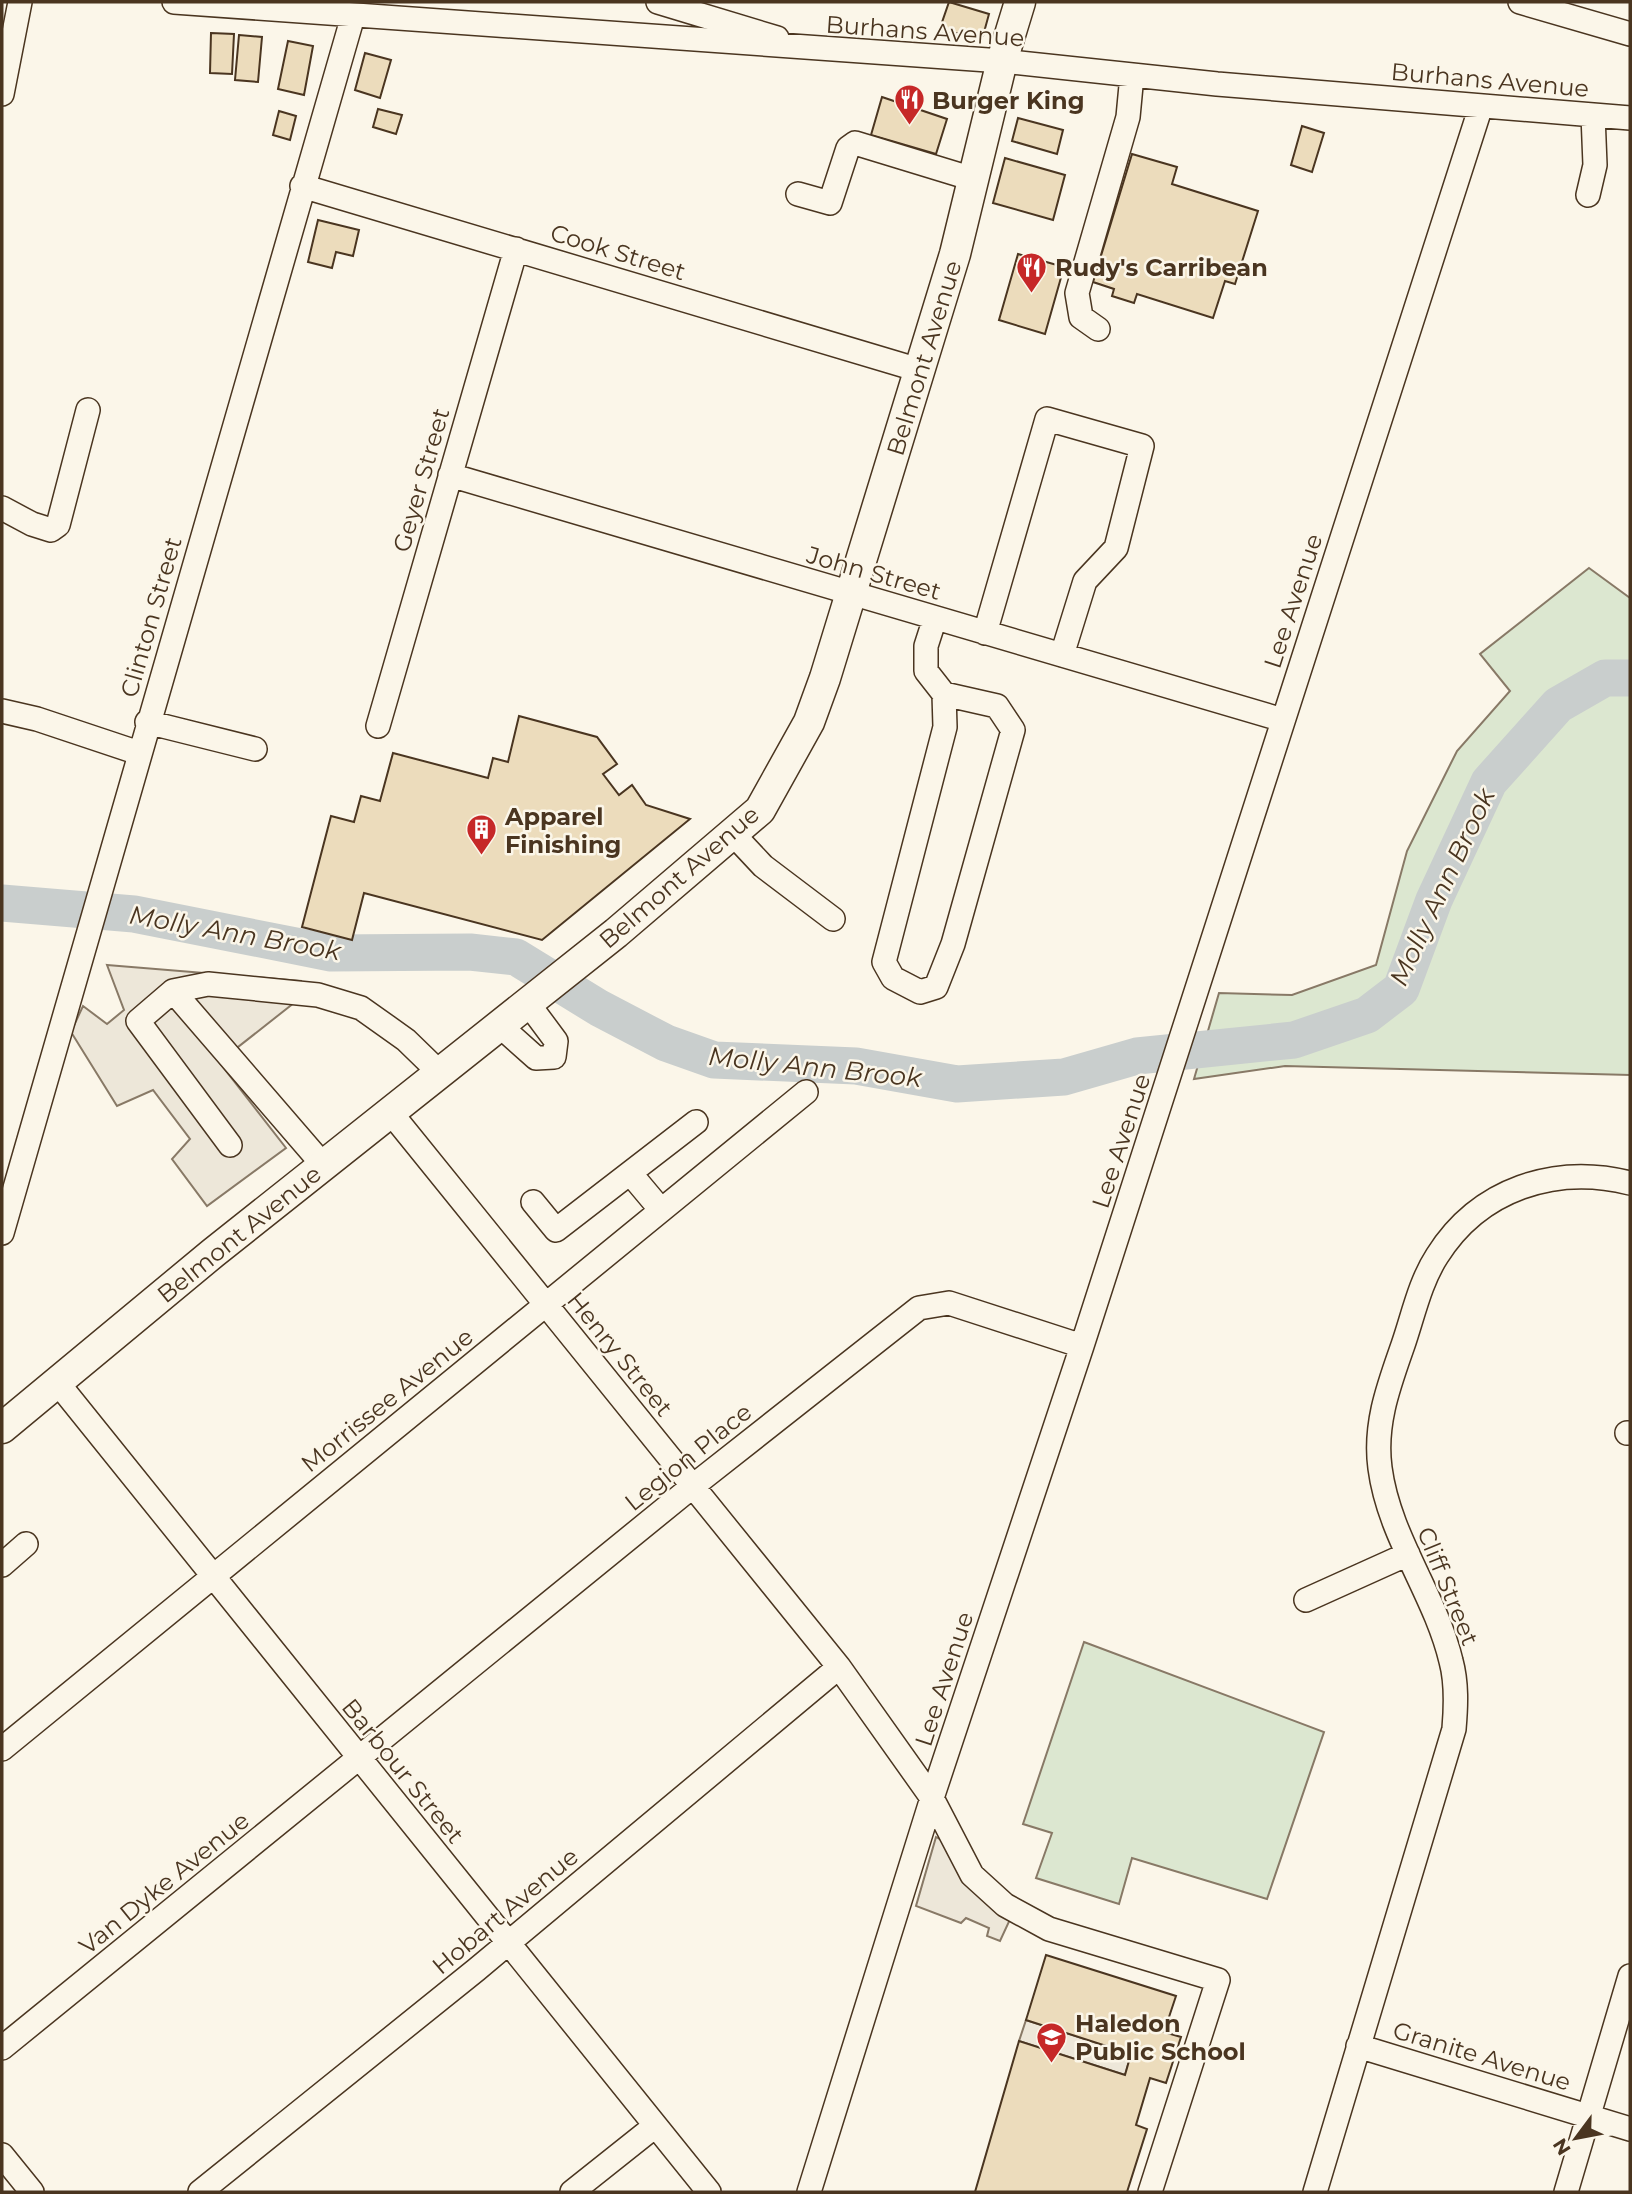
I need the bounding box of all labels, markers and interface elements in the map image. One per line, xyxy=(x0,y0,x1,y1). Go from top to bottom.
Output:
street label: Burhans Avenue xyxy=(825,10,1025,52)
street label: Burhans Avenue xyxy=(1390,57,1590,103)
restaurant icon: Burger King xyxy=(892,83,926,127)
place label: Burger King xyxy=(932,86,1085,115)
street label: Cook Street xyxy=(547,218,689,286)
restaurant icon: Rudy's Carribean xyxy=(1015,250,1049,294)
place label: Rudy's Carribean xyxy=(1055,253,1268,282)
street label: Belmont Avenue xyxy=(881,257,967,459)
street label: Geyer Street xyxy=(387,404,455,555)
street label: Lee Avenue xyxy=(1258,530,1328,672)
street label: Clinton Street xyxy=(114,533,188,701)
street label: John Street xyxy=(803,540,945,606)
water label: Molly Ann Brook xyxy=(1382,782,1502,991)
street label: Belmont Avenue xyxy=(593,800,765,954)
place label: Apparel Finishing xyxy=(504,802,621,859)
building icon: Apparel Finishing xyxy=(465,813,499,857)
water label: Molly Ann Brook xyxy=(127,899,345,968)
water label: Molly Ann Brook xyxy=(707,1040,925,1094)
street label: Lee Avenue xyxy=(1086,1070,1156,1212)
street label: Belmont Avenue xyxy=(151,1159,327,1309)
street label: Henry Street xyxy=(561,1286,679,1422)
street label: Morrissee Avenue xyxy=(295,1322,479,1478)
street label: Legion Place xyxy=(619,1397,757,1517)
street label: Cliff Street xyxy=(1411,1523,1485,1650)
street label: Lee Avenue xyxy=(909,1608,979,1750)
street label: Barbour Street xyxy=(336,1693,470,1849)
street label: Van Dyke Avenue xyxy=(73,1806,255,1960)
street label: Hobart Avenue xyxy=(426,1842,584,1980)
place label: Haledon Public School xyxy=(1075,2009,1246,2066)
street label: Granite Avenue xyxy=(1390,2015,1574,2097)
school or university icon: Haledon Public School xyxy=(1035,2020,1069,2064)
north arrow xyxy=(1541,2103,1611,2173)
text: N xyxy=(1548,2134,1576,2159)

